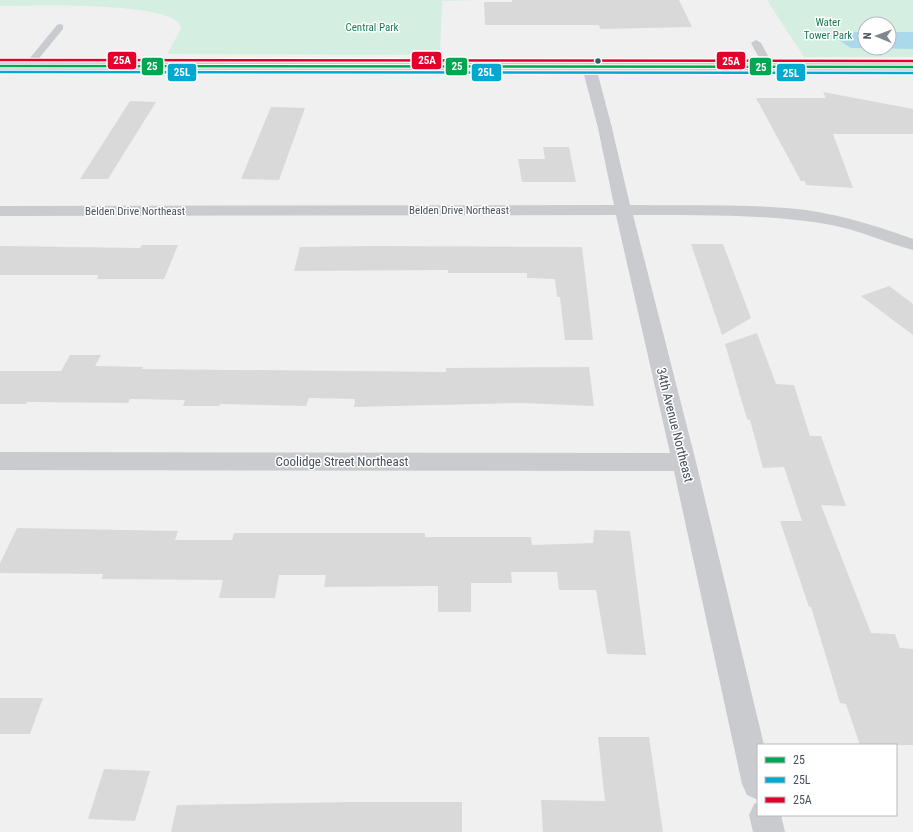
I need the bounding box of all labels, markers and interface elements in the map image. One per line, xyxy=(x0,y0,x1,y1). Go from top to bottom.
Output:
park label: Water Tower Park xyxy=(804,16,852,42)
north arrow xyxy=(857,16,897,56)
park label: Central Park xyxy=(345,21,399,34)
text: N xyxy=(861,32,874,39)
line badge: 25A xyxy=(107,51,137,70)
line badge: 25A xyxy=(411,51,442,70)
line badge: 25A xyxy=(716,51,746,70)
text: 25A xyxy=(113,54,131,67)
text: 25A xyxy=(418,54,436,67)
text: 25A xyxy=(722,55,740,68)
unlabelled marker xyxy=(593,56,603,66)
line badge: 25 xyxy=(141,57,164,76)
line badge: 25 xyxy=(445,57,468,76)
line badge: 25 xyxy=(749,57,772,76)
text: 25 xyxy=(146,60,158,73)
text: 25 xyxy=(451,60,463,73)
text: 25 xyxy=(755,61,767,74)
line badge: 25L xyxy=(167,63,197,82)
line badge: 25L xyxy=(471,63,502,82)
line badge: 25L xyxy=(776,63,806,82)
text: 25L xyxy=(174,66,190,79)
text: 25L xyxy=(478,66,494,79)
text: 25L xyxy=(783,67,799,80)
street label: Belden Drive Northeast xyxy=(409,204,509,217)
street label: Belden Drive Northeast xyxy=(85,205,185,218)
street label: 34th Avenue Northeast xyxy=(654,366,697,484)
street label: Coolidge Street Northeast xyxy=(276,454,409,469)
legend xyxy=(757,744,897,816)
text: 25 xyxy=(793,753,805,767)
text: 25L xyxy=(793,773,811,787)
text: 25A xyxy=(793,793,812,807)

